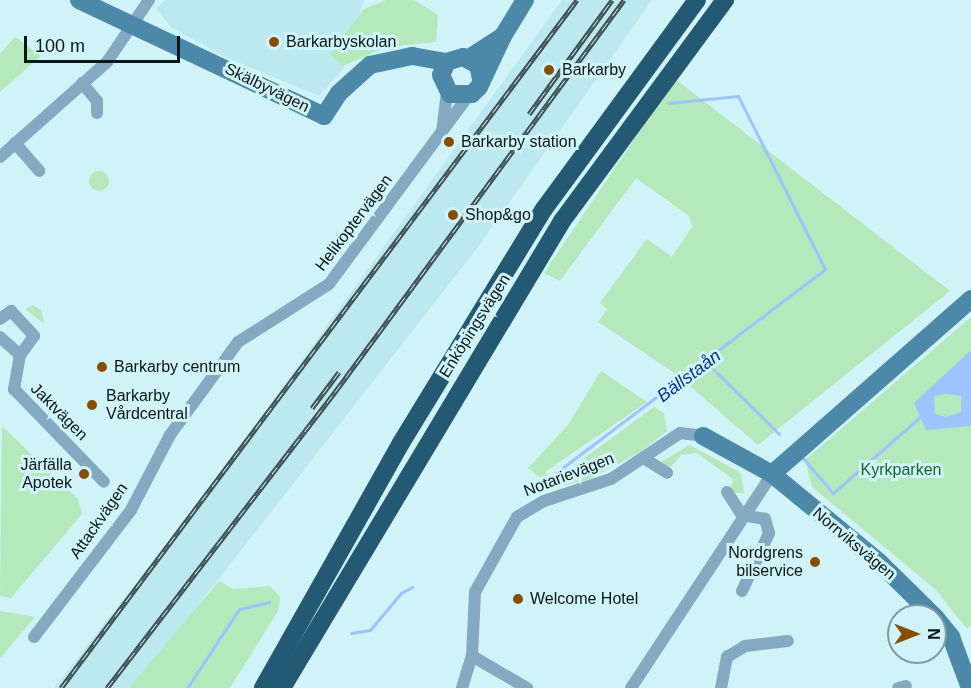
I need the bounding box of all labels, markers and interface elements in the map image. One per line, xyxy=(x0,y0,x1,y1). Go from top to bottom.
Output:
scale bar xyxy=(27,24,183,62)
place label: Barkarbyskolan xyxy=(286,32,396,52)
marker: Barkarbyskolan xyxy=(267,35,281,49)
text: 100 m xyxy=(35,36,85,56)
street label: Skälbyvägen xyxy=(222,59,312,117)
place label: Barkarby xyxy=(562,60,626,80)
marker: Barkarby xyxy=(540,61,558,79)
place label: Barkarby station xyxy=(461,132,577,152)
marker: Barkarby station xyxy=(442,135,456,149)
street label: Helikoptervägen xyxy=(312,171,396,275)
place label: Shop&go xyxy=(465,205,531,225)
marker: Shop&go xyxy=(446,208,460,222)
street label: Enköpingsvägen xyxy=(436,271,514,381)
water label: Bällstaån xyxy=(653,345,725,407)
place label: Barkarby centrum xyxy=(114,357,240,377)
marker: Barkarby centrum xyxy=(95,360,109,374)
street label: Jaktvägen xyxy=(26,379,92,445)
place label: Barkarby Vårdcentral xyxy=(106,386,188,424)
marker: Barkarby Vårdcentral xyxy=(83,396,101,414)
street label: Notarievägen xyxy=(521,449,617,501)
place label: Järfälla Apotek xyxy=(20,455,72,493)
park label: Kyrkparken xyxy=(861,460,941,480)
marker: Järfälla Apotek xyxy=(77,467,91,481)
street label: Attackvägen xyxy=(66,479,132,563)
street label: Norrviksvägen xyxy=(809,504,899,584)
place label: Nordgrens bilservice xyxy=(728,543,803,581)
marker: Nordgrens bilservice xyxy=(808,555,822,569)
place label: Welcome Hotel xyxy=(530,589,638,609)
marker: Welcome Hotel xyxy=(511,592,525,606)
north arrow xyxy=(887,604,947,664)
text: N xyxy=(925,628,942,640)

